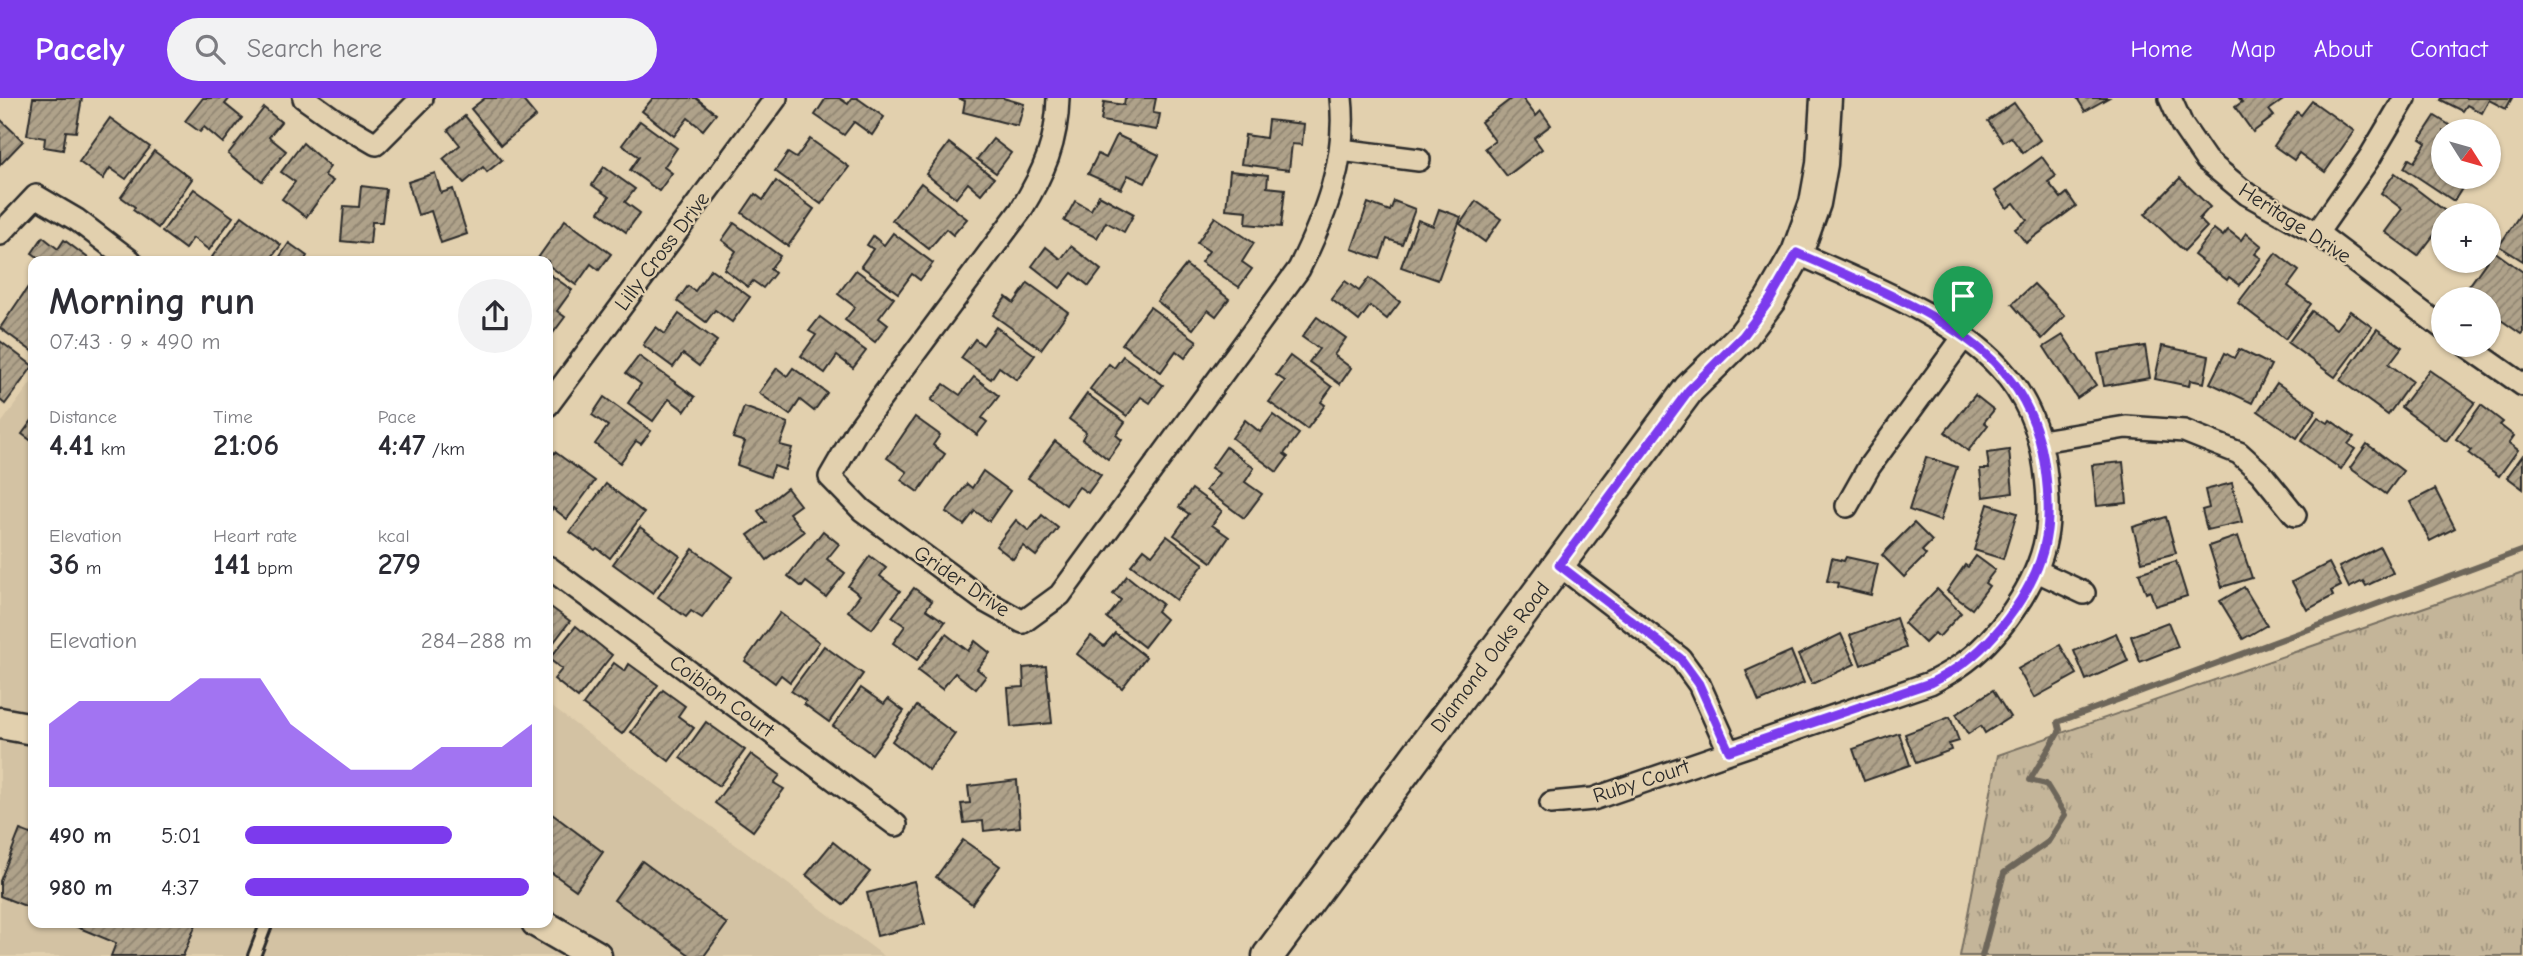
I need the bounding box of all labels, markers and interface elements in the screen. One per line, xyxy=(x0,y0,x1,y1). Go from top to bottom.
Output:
search box xyxy=(167,18,657,81)
text: Pacely xyxy=(35,30,125,68)
icon: search xyxy=(191,30,229,68)
text: Search here xyxy=(247,34,382,64)
text: Home xyxy=(2131,35,2192,63)
text: Map xyxy=(2230,35,2276,63)
text: About xyxy=(2314,35,2372,63)
text: Contact xyxy=(2410,35,2488,63)
north arrow xyxy=(2431,119,2501,189)
map controls xyxy=(2431,119,2501,357)
street label: Heritage Drive xyxy=(2234,178,2356,268)
street label: Lilly Cross Drive xyxy=(610,187,714,315)
button: + xyxy=(2431,203,2501,273)
pin xyxy=(1933,266,1993,338)
icon: arrive xyxy=(1944,277,1982,315)
button: share xyxy=(458,279,532,353)
text: Morning run xyxy=(49,280,255,324)
button: − xyxy=(2431,287,2501,357)
text: 07:43 · 9 × 490 m xyxy=(49,328,221,355)
text: Distance xyxy=(49,406,117,428)
text: Time xyxy=(213,406,253,428)
text: Pace xyxy=(378,406,416,428)
text: 4.41 xyxy=(49,428,94,463)
text: 21:06 xyxy=(213,428,279,463)
text: 4:47 xyxy=(378,428,426,463)
text: km xyxy=(94,438,126,460)
text: /km xyxy=(426,438,465,460)
text: Elevation xyxy=(49,525,122,547)
text: Heart rate xyxy=(213,525,297,547)
text: kcal xyxy=(378,525,410,547)
street label: Grider Drive xyxy=(910,540,1014,622)
text: 36 xyxy=(49,547,79,582)
text: 141 xyxy=(213,547,251,582)
text: 279 xyxy=(378,547,421,582)
text: m xyxy=(79,557,102,579)
text: bpm xyxy=(251,557,293,579)
street label: Diamond Oaks Road xyxy=(1425,577,1555,737)
text: Elevation xyxy=(49,627,137,654)
text: 284–288 m xyxy=(421,627,532,654)
street label: Coibion Court xyxy=(665,650,780,743)
street label: Ruby Court xyxy=(1590,754,1693,808)
text: 490 m xyxy=(49,822,111,849)
text: 5:01 xyxy=(161,822,201,849)
text: 980 m xyxy=(49,874,112,901)
text: 4:37 xyxy=(161,874,199,901)

